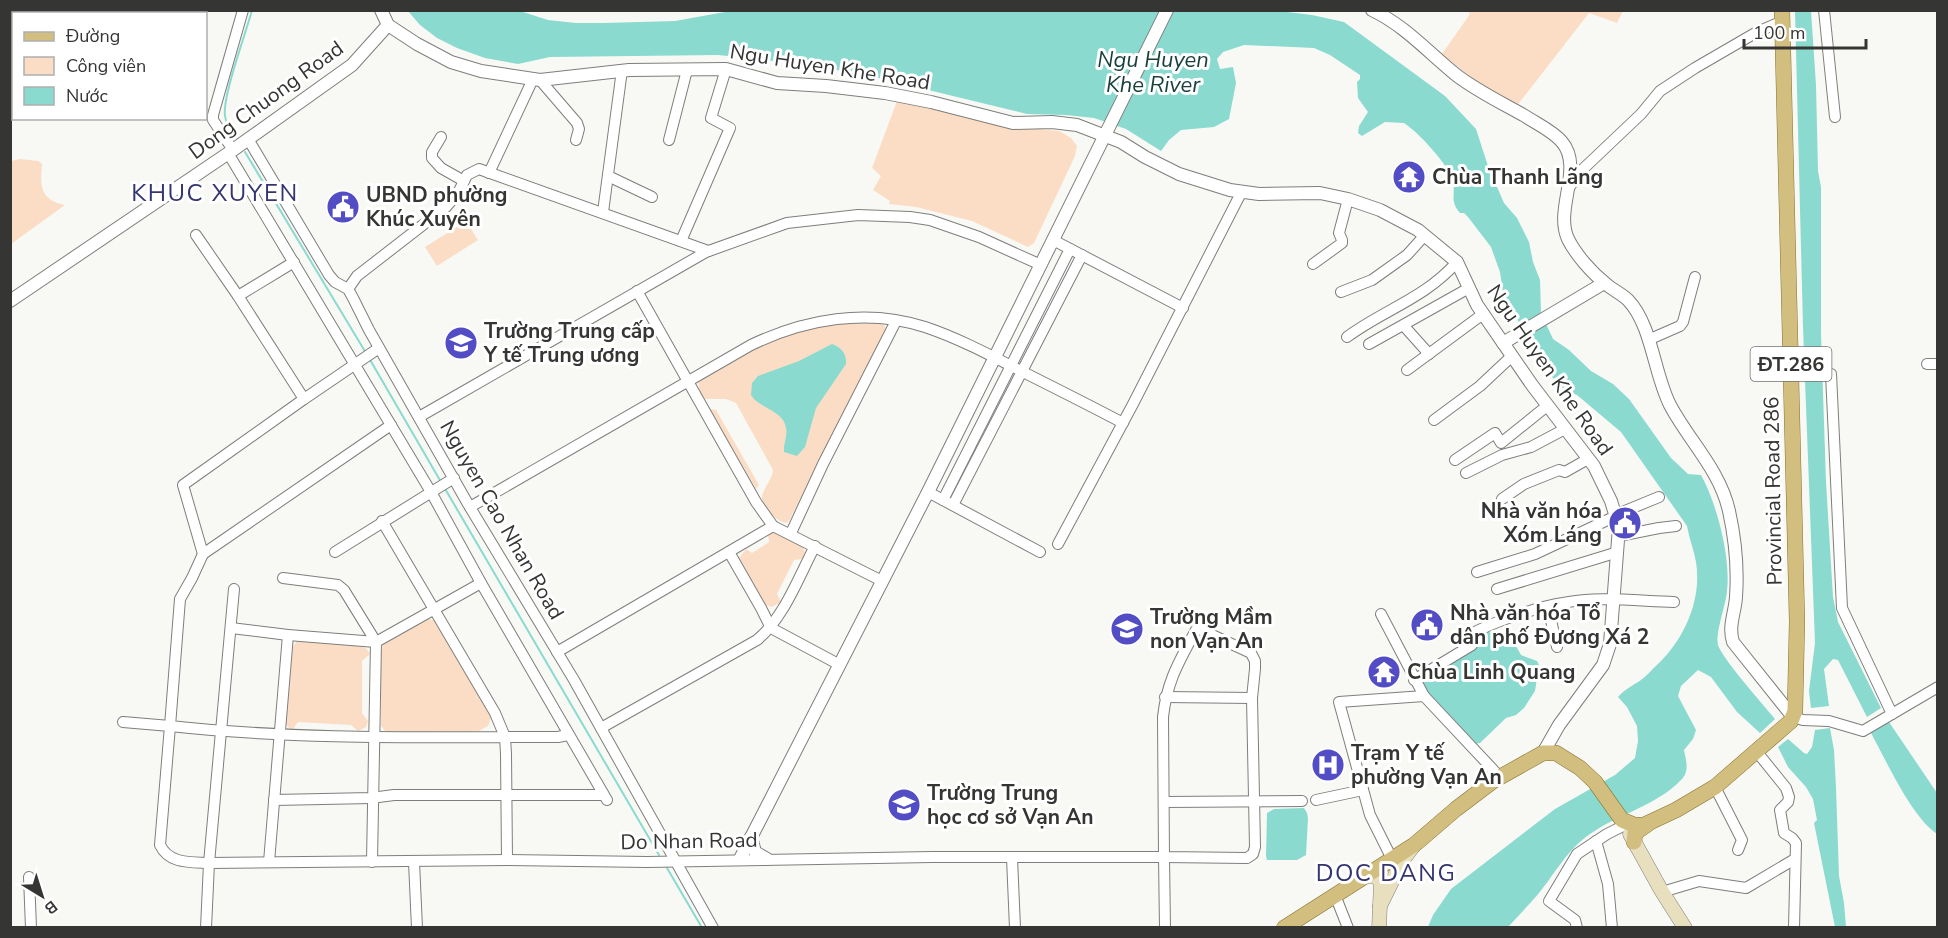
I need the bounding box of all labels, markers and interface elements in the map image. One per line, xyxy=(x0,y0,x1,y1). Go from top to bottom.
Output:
legend xyxy=(12,12,207,120)
scale bar xyxy=(1744,12,1866,50)
text: 100 m xyxy=(1753,21,1805,45)
text: Đường xyxy=(65,24,120,48)
street label: Dong Chuong Road xyxy=(183,34,349,166)
street label: Ngu Huyen Khe Road xyxy=(728,37,932,97)
water label: Ngu Huyen Khe River xyxy=(1097,45,1209,100)
text: Công viên xyxy=(66,54,146,78)
text: Nước xyxy=(66,84,108,108)
temple icon: Chùa Thanh Lãng xyxy=(1391,159,1427,195)
place label: Chùa Thanh Lãng xyxy=(1432,163,1603,191)
district label: KHUC XUYEN xyxy=(131,177,299,209)
place label: UBND phường Khúc Xuyên xyxy=(366,181,507,233)
public building icon: UBND phường Khúc Xuyên xyxy=(325,189,361,225)
street label: Ngu Huyen Khe Road xyxy=(1480,279,1620,461)
place label: Trường Trung cấp Y tế Trung ương xyxy=(483,317,655,369)
school or university icon: Trường Trung cấp Y tế Trung ương xyxy=(443,325,479,361)
road number: ĐT.286 xyxy=(1750,347,1832,381)
street label: Provincial Road 286 xyxy=(1757,396,1789,586)
street label: Nguyen Cao Nhan Road xyxy=(433,415,571,625)
place label: Nhà văn hóa Xóm Láng xyxy=(1481,497,1602,549)
public building icon: Nhà văn hóa Xóm Láng xyxy=(1607,505,1643,541)
place label: Nhà văn hóa Tổ dân phố Đương Xá 2 xyxy=(1450,599,1649,651)
place label: Trường Mầm non Vạn An xyxy=(1150,603,1273,655)
public building icon: Nhà văn hóa Tổ dân phố Đương Xá 2 xyxy=(1409,607,1445,643)
school or university icon: Trường Mầm non Vạn An xyxy=(1109,611,1145,647)
temple icon: Chùa Linh Quang xyxy=(1366,654,1402,690)
place label: Chùa Linh Quang xyxy=(1407,658,1575,686)
place label: Trạm Y tế phường Vạn An xyxy=(1351,739,1502,791)
hospital icon: Trạm Y tế phường Vạn An xyxy=(1310,747,1346,783)
place label: Trường Trung học cơ sở Vạn An xyxy=(927,779,1094,831)
school or university icon: Trường Trung học cơ sở Vạn An xyxy=(886,787,922,823)
street label: Do Nhan Road xyxy=(620,826,758,856)
district label: DOC DANG xyxy=(1316,857,1456,889)
north arrow xyxy=(12,866,72,926)
text: B xyxy=(40,895,62,919)

